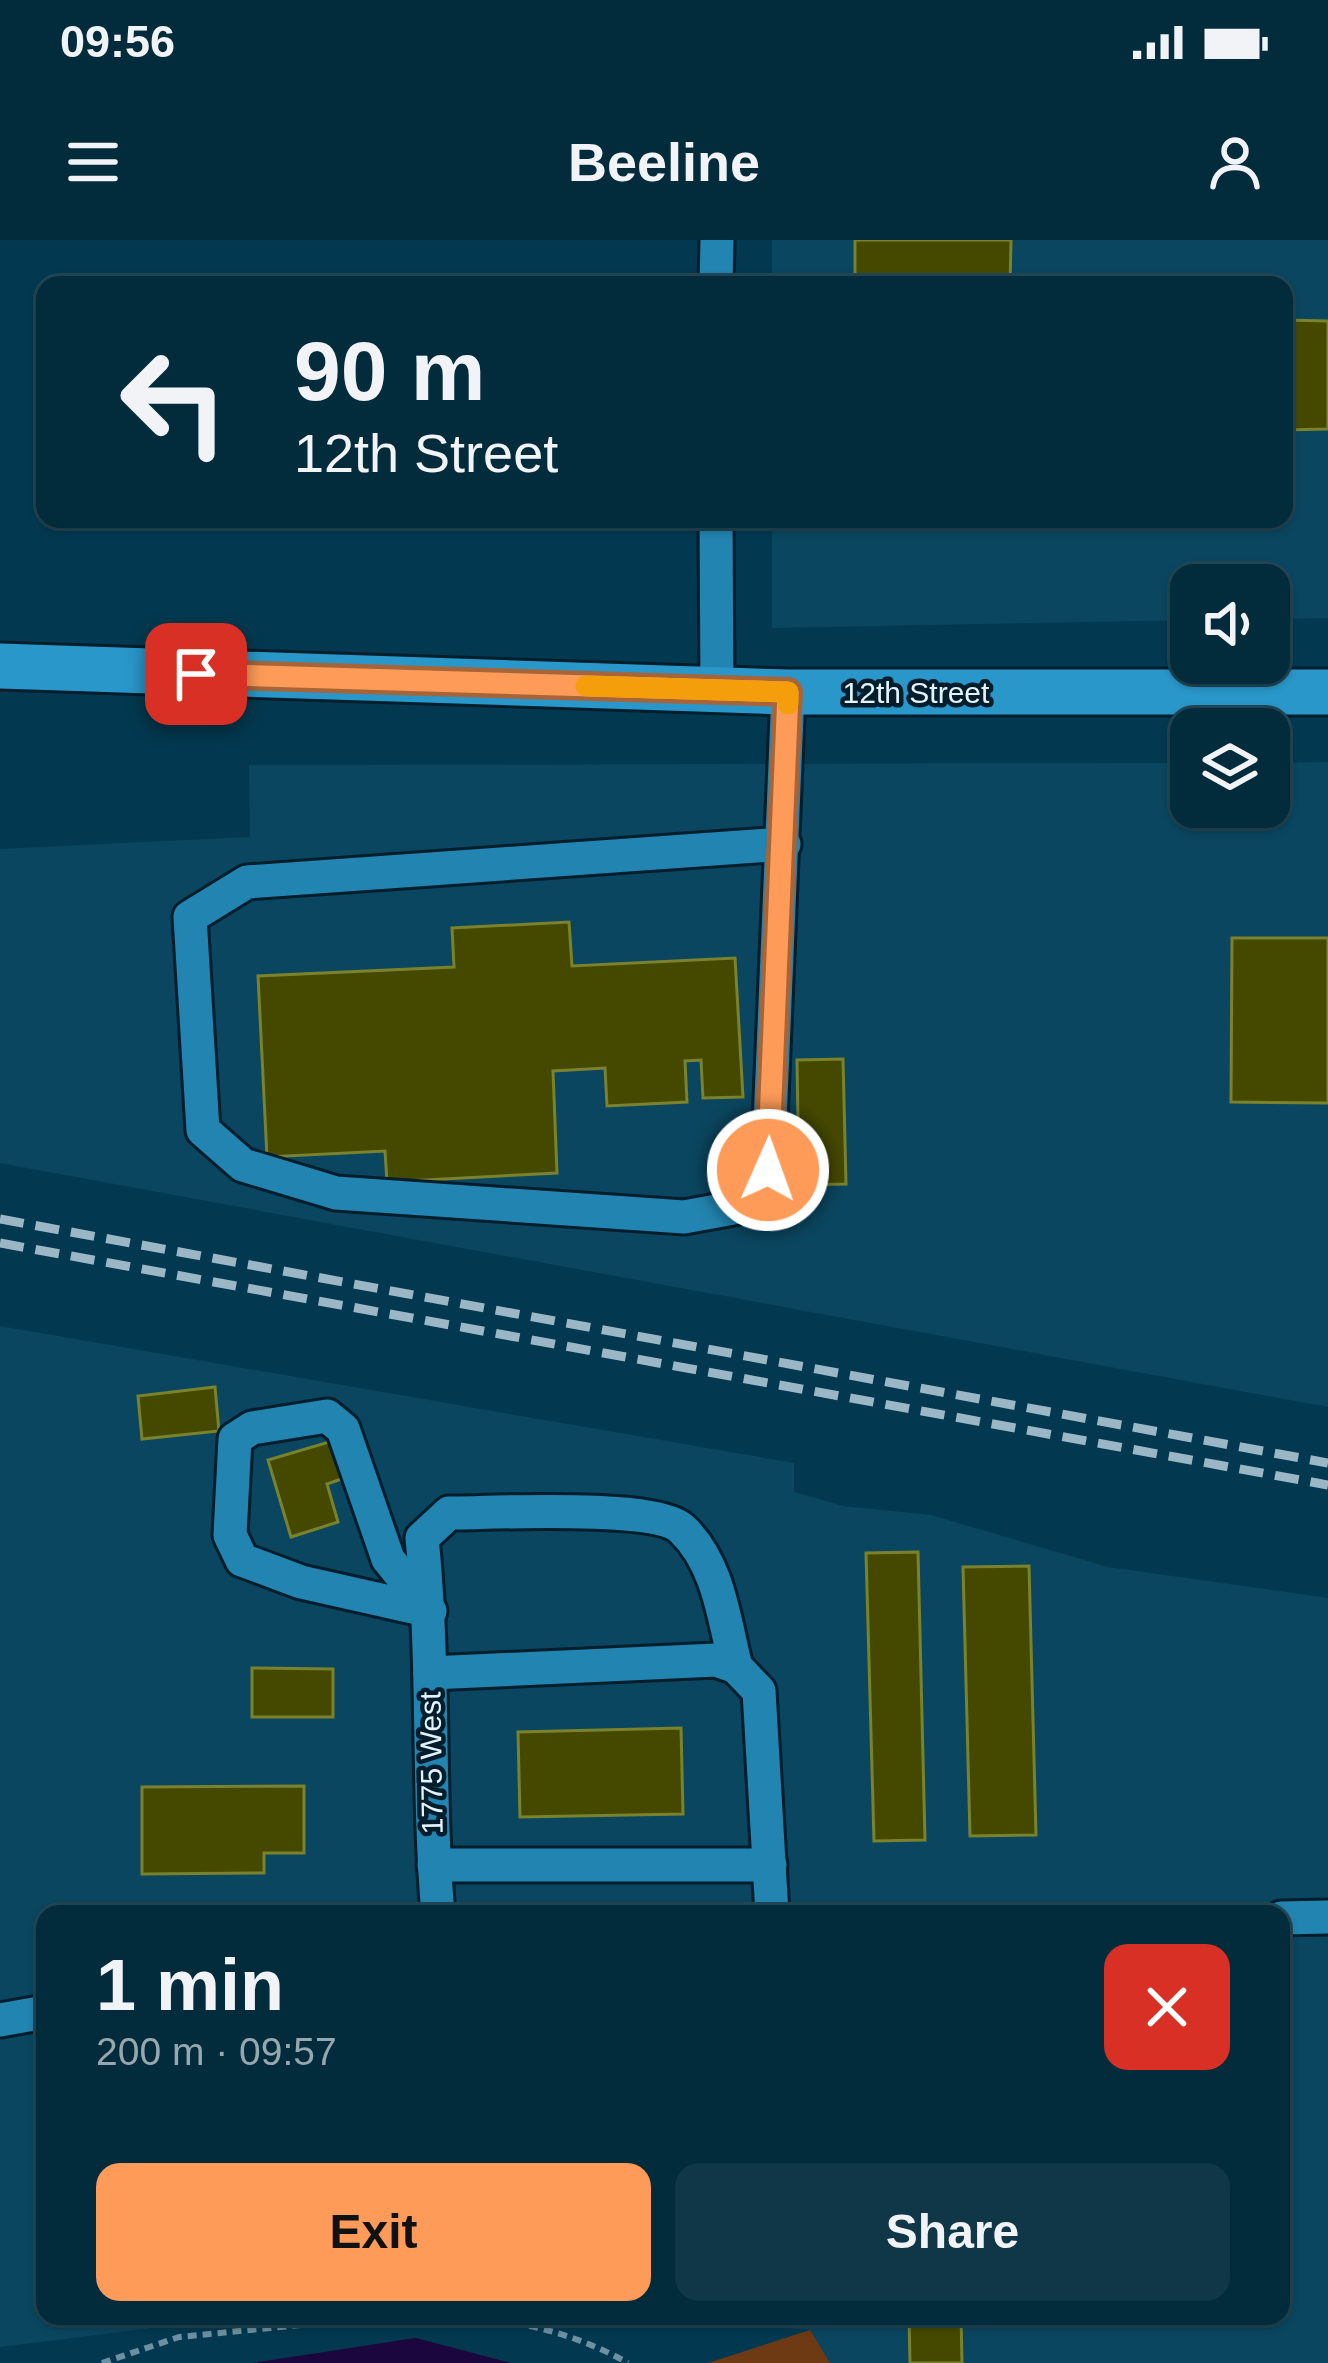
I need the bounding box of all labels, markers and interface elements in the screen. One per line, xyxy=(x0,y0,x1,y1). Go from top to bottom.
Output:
text: 09:56 xyxy=(60,16,175,67)
icon: menu xyxy=(60,129,126,195)
icon: person xyxy=(1202,129,1268,195)
text: Beeline xyxy=(568,132,760,192)
icon: left xyxy=(96,324,252,480)
text: 90 m xyxy=(294,324,485,418)
text: 12th Street xyxy=(294,423,558,483)
map controls xyxy=(1170,564,1290,828)
button: sound xyxy=(1170,564,1290,684)
pin xyxy=(145,623,247,725)
icon: arrive xyxy=(163,641,229,707)
street label: 12th Street xyxy=(843,676,990,709)
button: layers xyxy=(1170,708,1290,828)
position arrow xyxy=(705,1107,831,1233)
street label: 1775 West xyxy=(413,1691,449,1835)
button: close xyxy=(1104,1944,1230,2070)
text: 1 min xyxy=(96,1945,284,2025)
text: 200 m · 09:57 xyxy=(96,2030,337,2073)
button: Exit xyxy=(96,2163,651,2301)
button: Share xyxy=(675,2163,1230,2301)

